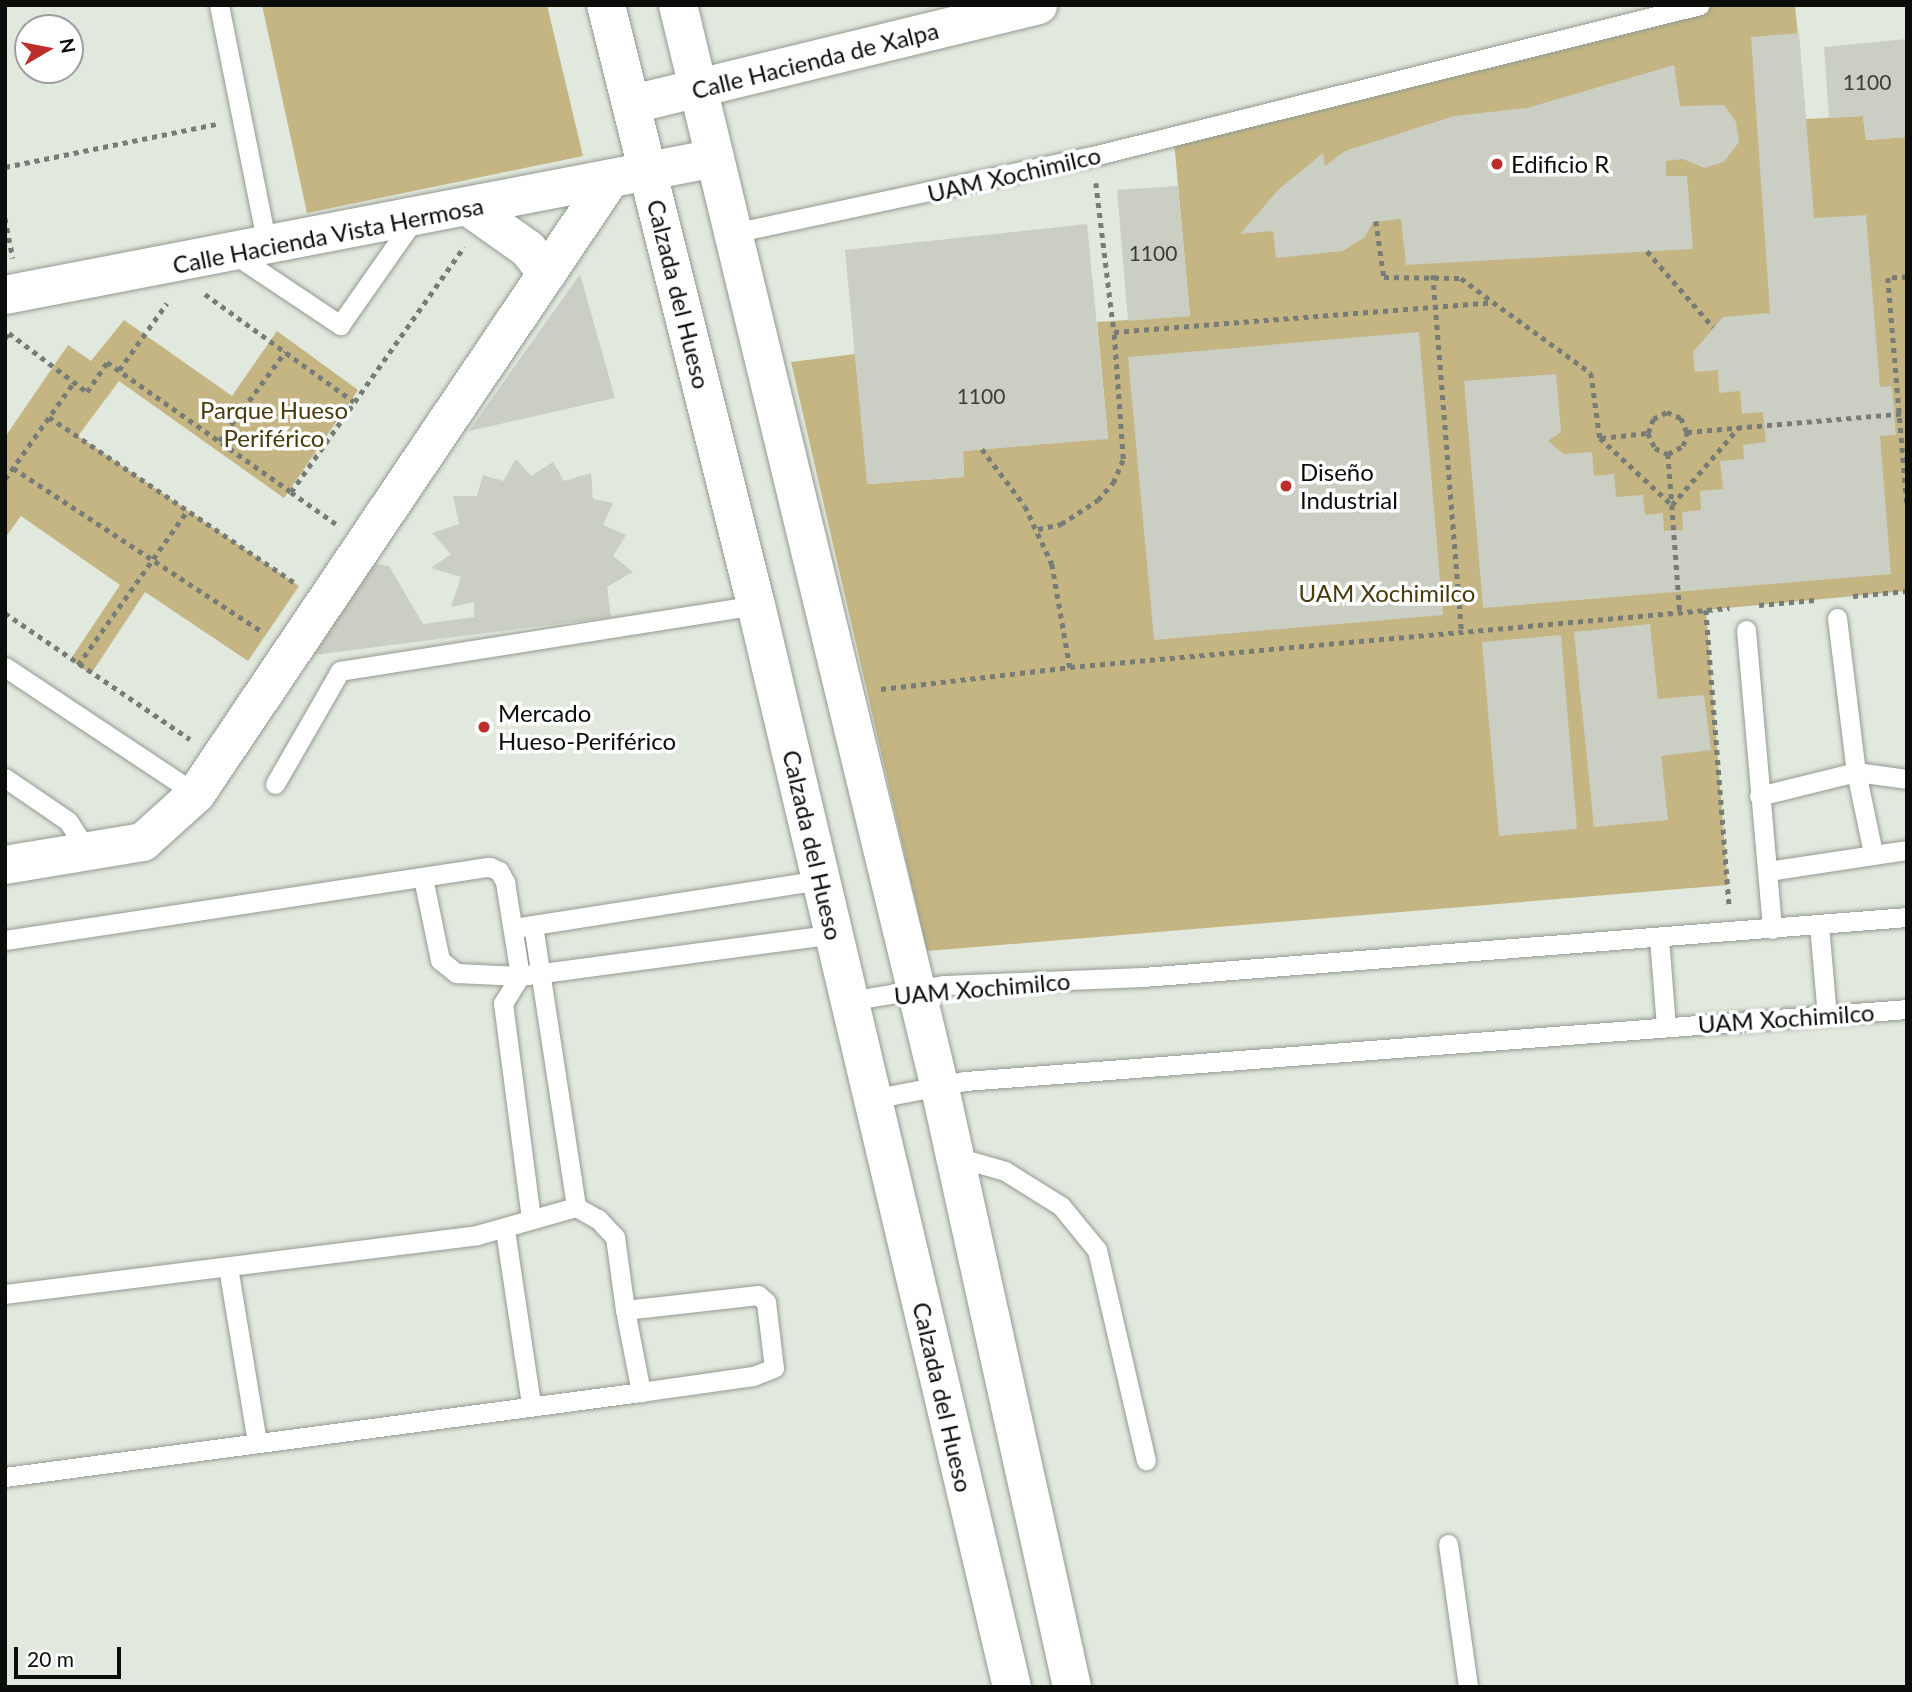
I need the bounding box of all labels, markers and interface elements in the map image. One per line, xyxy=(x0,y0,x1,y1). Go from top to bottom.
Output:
north arrow xyxy=(14,14,84,84)
street label: Calle Hacienda de Xalpa xyxy=(689,15,941,105)
text: N xyxy=(56,36,81,55)
house number: 1100 xyxy=(1843,69,1891,95)
street label: UAM Xochimilco xyxy=(925,140,1103,208)
place label: Edificio R xyxy=(1511,150,1609,178)
marker: Edificio R xyxy=(1489,156,1505,172)
street label: Calle Hacienda Vista Hermosa xyxy=(170,191,486,279)
street label: Calzada del Hueso xyxy=(642,196,716,392)
house number: 1100 xyxy=(1129,240,1177,266)
house number: 1100 xyxy=(957,383,1005,409)
park label: Parque Hueso Periférico xyxy=(200,396,348,452)
place label: Diseño Industrial xyxy=(1300,458,1398,514)
marker: Diseño Industrial xyxy=(1278,478,1294,494)
park label: UAM Xochimilco xyxy=(1299,579,1475,607)
place label: Mercado Hueso-Periférico xyxy=(498,699,676,755)
marker: Mercado Hueso-Periférico xyxy=(476,719,492,735)
street label: Calzada del Hueso xyxy=(777,747,849,943)
street label: UAM Xochimilco xyxy=(893,966,1071,1010)
street label: UAM Xochimilco xyxy=(1697,997,1875,1039)
street label: Calzada del Hueso xyxy=(907,1299,979,1495)
scale bar xyxy=(18,1632,124,1676)
text: 20 m xyxy=(27,1646,74,1671)

